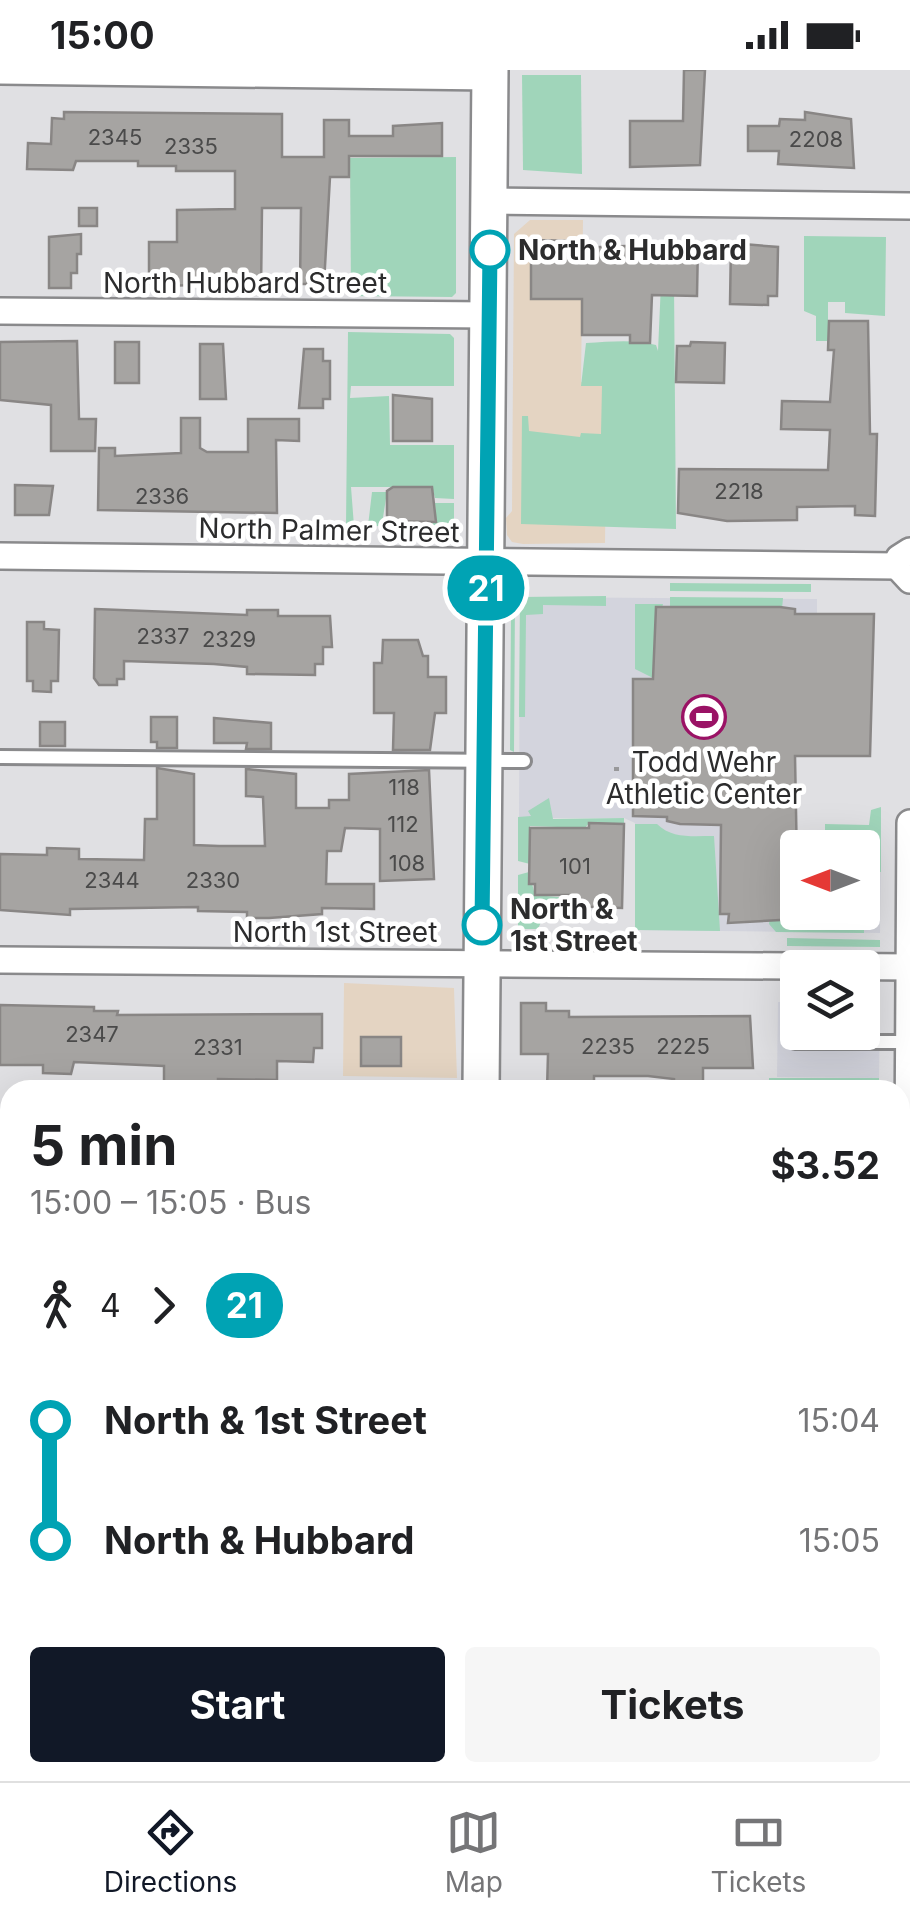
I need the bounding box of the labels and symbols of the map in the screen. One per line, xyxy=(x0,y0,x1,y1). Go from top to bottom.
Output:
house number: 2345 xyxy=(88,124,142,150)
house number: 2208 xyxy=(789,126,843,152)
house number: 2335 xyxy=(164,133,218,159)
marker: North & Hubbard xyxy=(471,231,509,269)
place label: North & Hubbard xyxy=(518,233,747,267)
street label: North Hubbard Street xyxy=(103,266,387,300)
house number: 2218 xyxy=(714,478,764,504)
house number: 2336 xyxy=(135,483,189,509)
street label: North Palmer Street xyxy=(198,511,460,549)
line badge: 21 xyxy=(441,556,531,620)
house number: 2337 xyxy=(136,623,190,649)
house number: 2329 xyxy=(202,626,256,652)
sports icon: Todd Wehr Athletic Center xyxy=(681,694,727,740)
place label: Todd Wehr Athletic Center xyxy=(606,745,802,811)
house number: 118 xyxy=(388,774,420,800)
house number: 112 xyxy=(387,811,419,837)
north arrow xyxy=(780,830,880,930)
house number: 108 xyxy=(389,850,425,876)
house number: 101 xyxy=(559,853,591,879)
house number: 2344 xyxy=(84,867,140,893)
house number: 2330 xyxy=(186,867,240,893)
place label: North & 1st Street xyxy=(510,892,638,958)
marker: North & 1st Street xyxy=(463,906,501,944)
street label: North 1st Street xyxy=(233,915,437,949)
house number: 2347 xyxy=(65,1021,119,1047)
house number: 2235 xyxy=(581,1033,635,1059)
house number: 2225 xyxy=(656,1033,710,1059)
house number: 2331 xyxy=(193,1034,243,1060)

